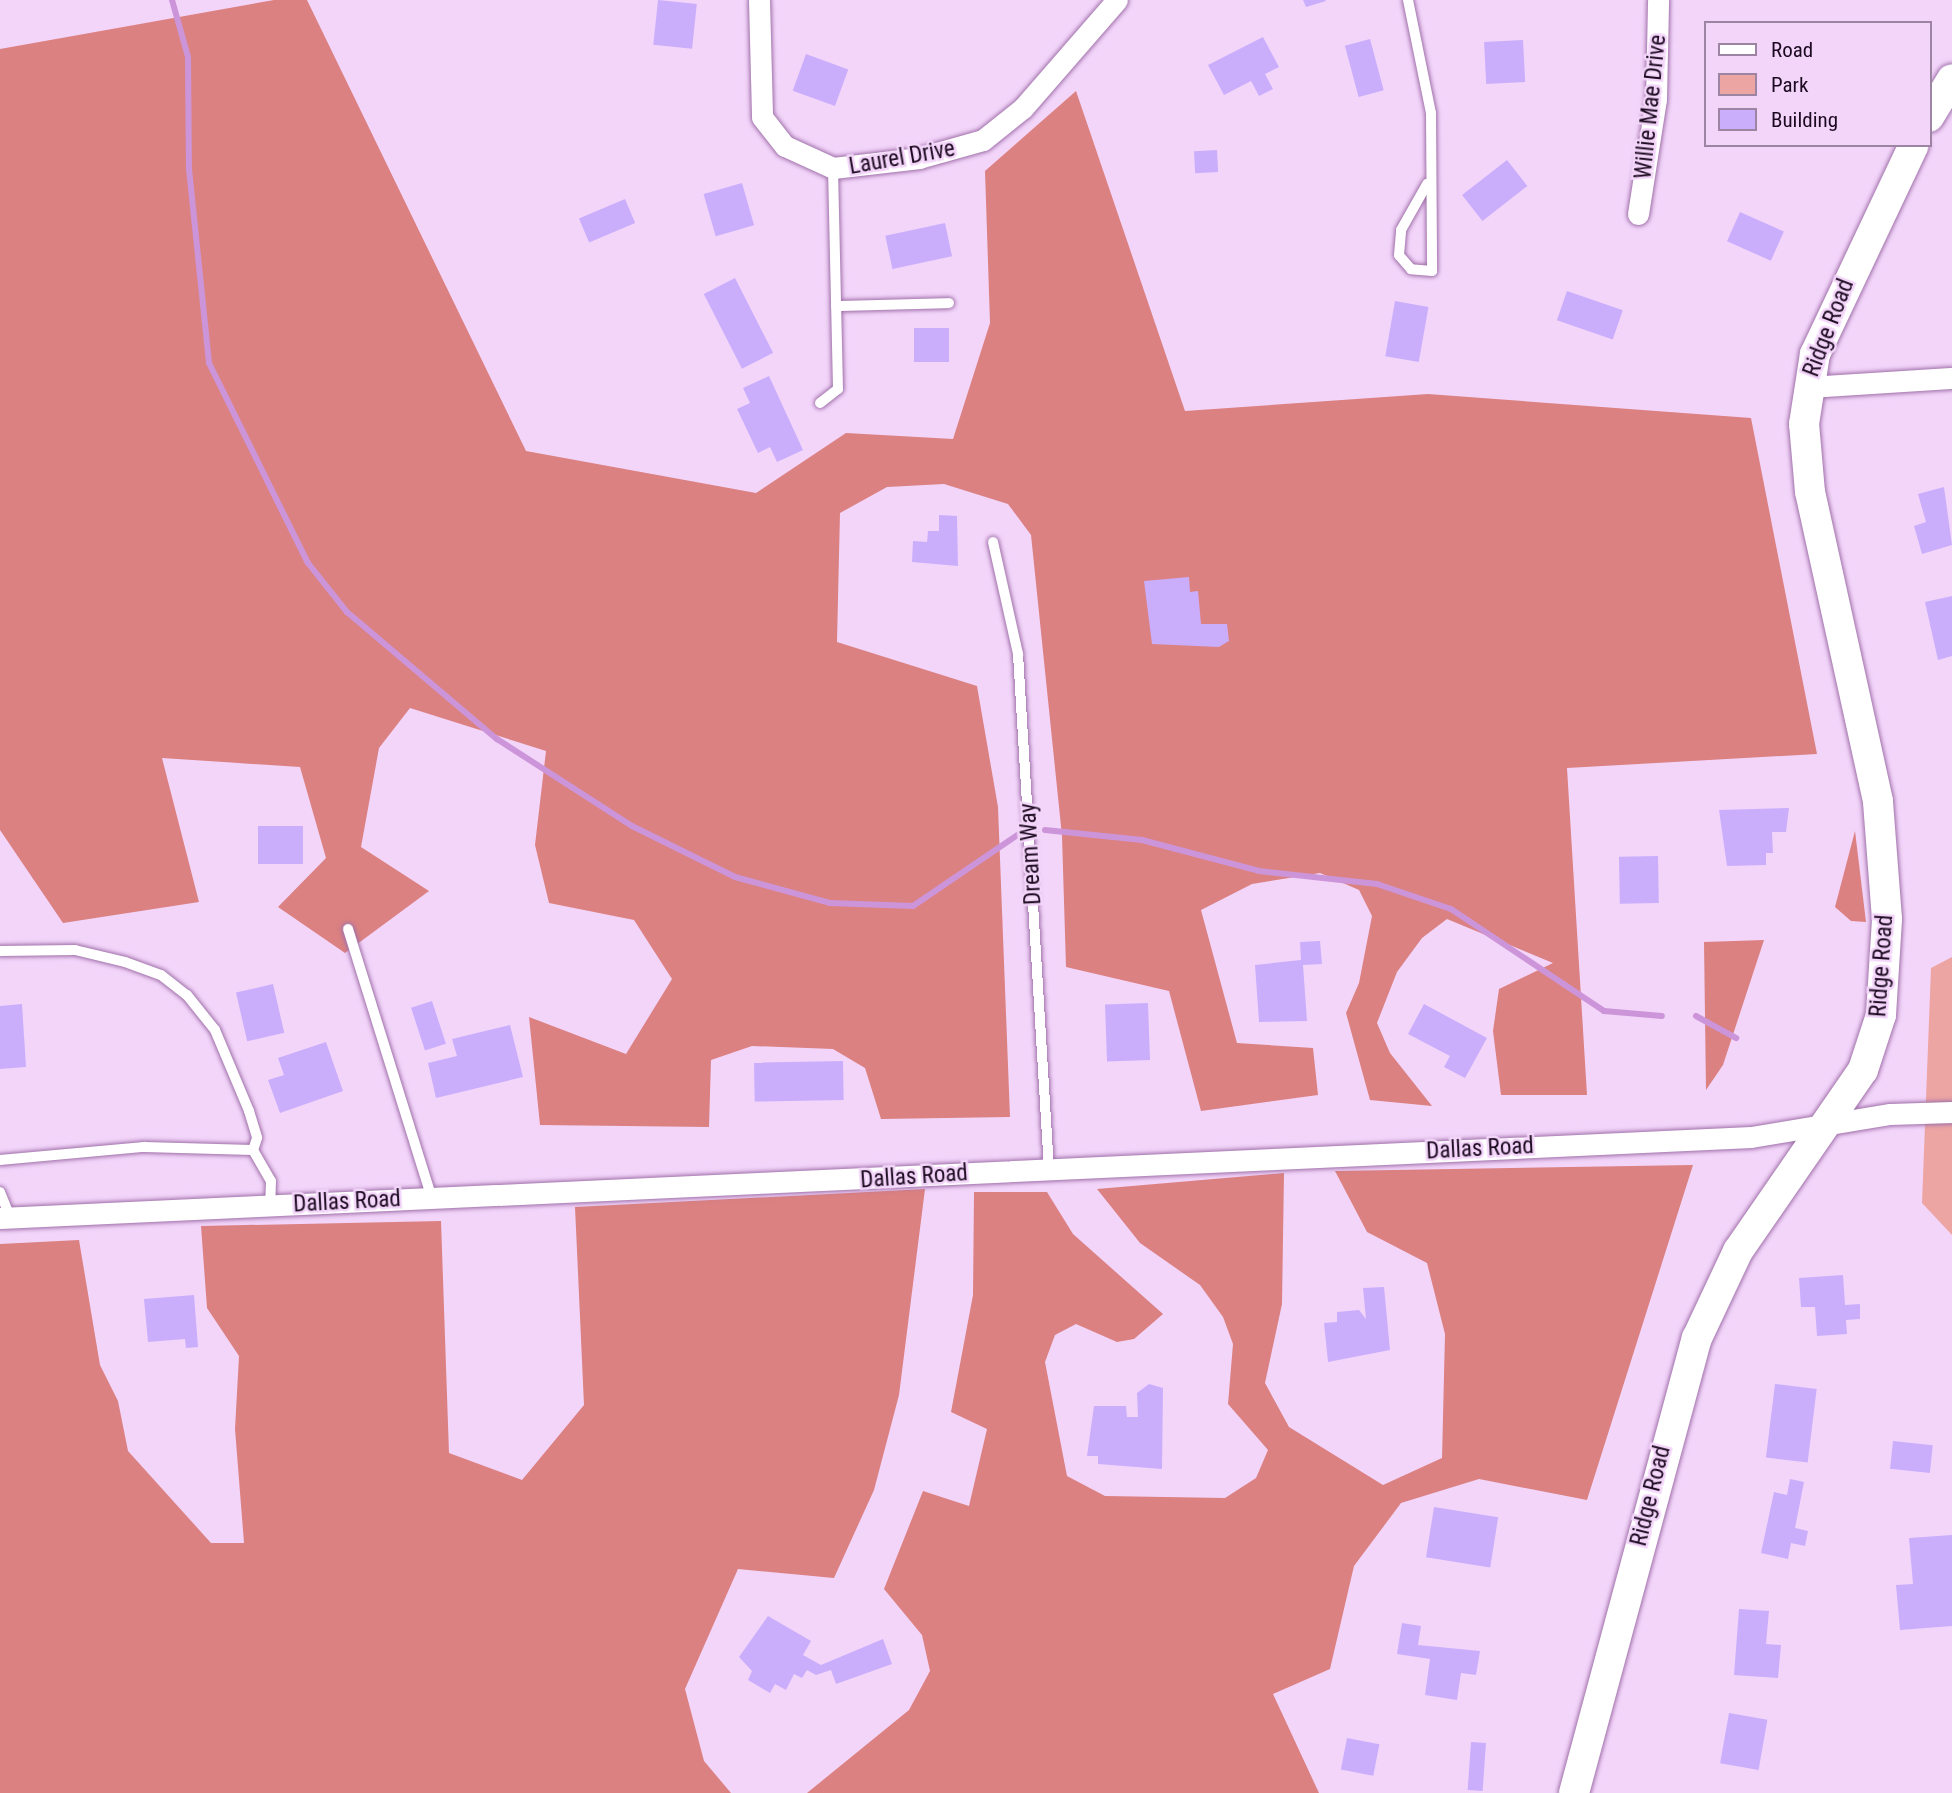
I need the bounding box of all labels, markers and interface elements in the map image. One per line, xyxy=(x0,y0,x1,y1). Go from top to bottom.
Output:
legend xyxy=(1703,21,1931,147)
street label: Willie Mae Drive xyxy=(1630,33,1672,181)
text: Road xyxy=(1771,38,1813,62)
text: Park xyxy=(1771,73,1808,97)
text: Building xyxy=(1771,108,1838,132)
street label: Laurel Drive xyxy=(847,135,957,181)
street label: Ridge Road xyxy=(1798,275,1860,381)
street label: Dream Way xyxy=(1015,802,1047,906)
street label: Ridge Road xyxy=(1865,914,1899,1018)
street label: Dallas Road xyxy=(1426,1132,1534,1166)
street label: Dallas Road xyxy=(859,1159,969,1195)
street label: Dallas Road xyxy=(293,1185,401,1219)
street label: Ridge Road xyxy=(1625,1443,1677,1549)

